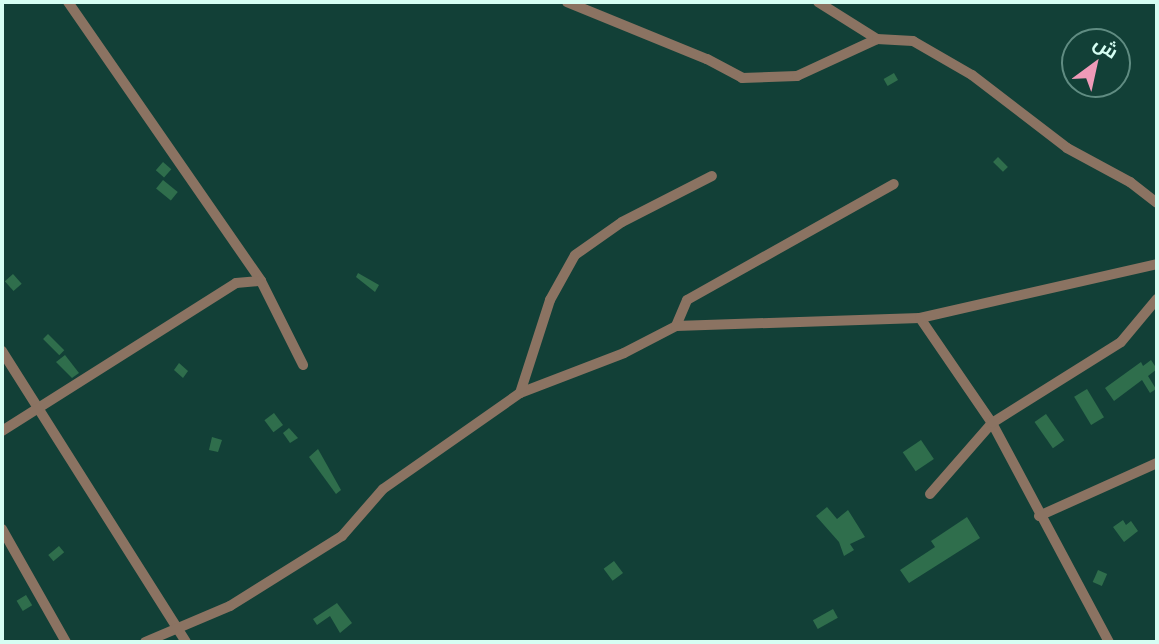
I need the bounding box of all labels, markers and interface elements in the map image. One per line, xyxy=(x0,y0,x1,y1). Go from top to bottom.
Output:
text: ش xyxy=(1086,25,1126,69)
north arrow xyxy=(1061,28,1131,98)

